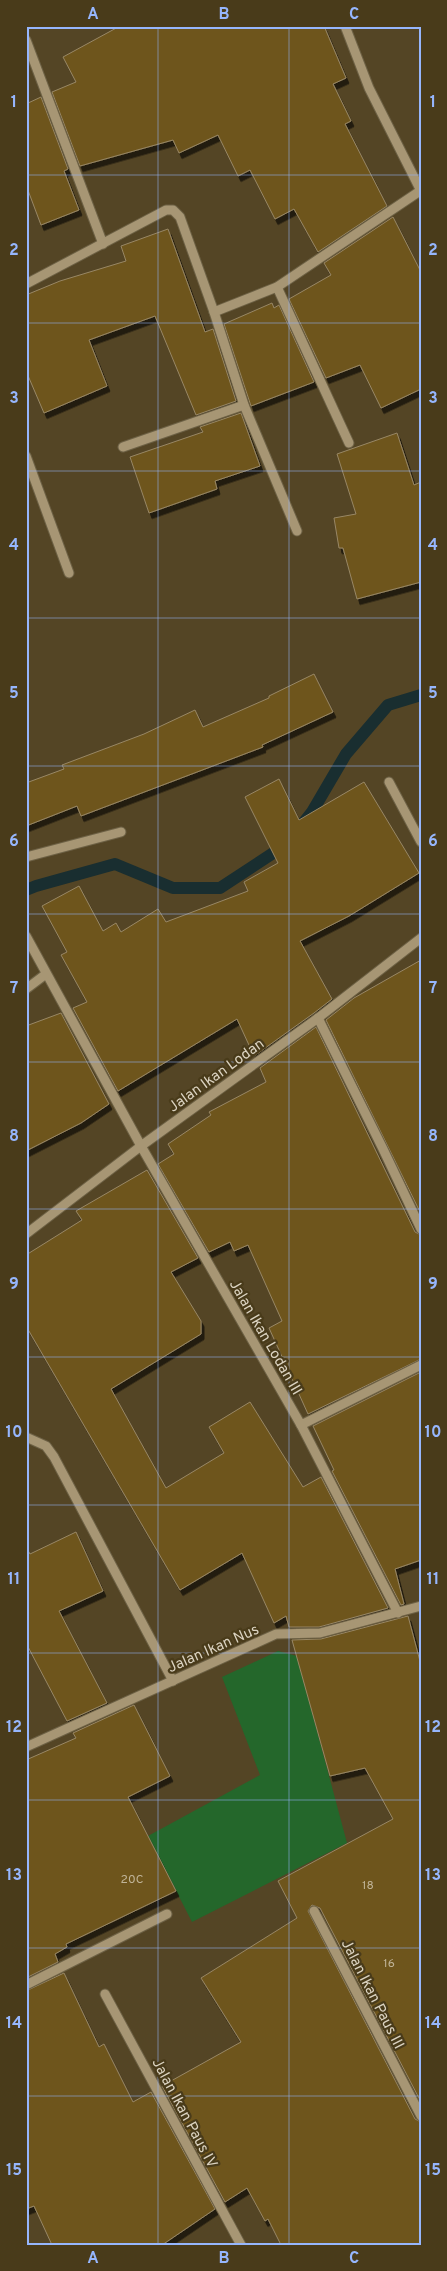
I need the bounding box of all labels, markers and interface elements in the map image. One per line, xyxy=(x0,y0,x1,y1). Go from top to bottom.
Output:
text: A xyxy=(87,5,99,25)
text: B xyxy=(218,5,230,25)
text: C xyxy=(349,5,359,25)
text: 1 xyxy=(11,93,17,113)
text: 1 xyxy=(430,93,436,113)
text: 2 xyxy=(9,241,19,261)
text: 2 xyxy=(428,241,438,261)
text: 3 xyxy=(9,389,19,409)
text: 3 xyxy=(428,389,438,409)
text: 4 xyxy=(9,536,19,556)
text: 4 xyxy=(428,536,438,556)
text: 5 xyxy=(9,684,19,704)
text: 5 xyxy=(428,684,438,704)
text: 6 xyxy=(9,832,19,852)
text: 6 xyxy=(428,832,438,852)
text: 7 xyxy=(10,979,18,999)
text: 7 xyxy=(429,979,437,999)
street label: Jalan Ikan Lodan xyxy=(165,1035,269,1117)
text: 8 xyxy=(9,1127,19,1147)
text: 8 xyxy=(428,1127,438,1147)
text: 9 xyxy=(9,1275,19,1295)
text: 9 xyxy=(428,1275,438,1295)
street label: Jalan Ikan Lodan III xyxy=(224,1277,305,1399)
text: 10 xyxy=(6,1423,22,1443)
text: 10 xyxy=(425,1423,441,1443)
text: 11 xyxy=(8,1570,20,1590)
text: 11 xyxy=(427,1570,439,1590)
street label: Jalan Ikan Nus xyxy=(165,1621,262,1678)
text: 12 xyxy=(6,1718,22,1738)
text: 12 xyxy=(425,1718,441,1738)
text: 13 xyxy=(6,1866,22,1886)
text: 13 xyxy=(425,1866,441,1886)
house number: 20C xyxy=(121,1872,144,1888)
house number: 18 xyxy=(362,1878,374,1894)
street label: Jalan Ikan Paus III xyxy=(336,1937,408,2053)
house number: 16 xyxy=(383,1956,395,1972)
text: 14 xyxy=(6,2014,22,2034)
text: 14 xyxy=(425,2014,441,2034)
street label: Jalan Ikan Paus IV xyxy=(147,2055,221,2172)
text: 15 xyxy=(6,2161,22,2181)
text: 15 xyxy=(425,2161,441,2181)
text: A xyxy=(87,2249,99,2269)
text: B xyxy=(218,2249,230,2269)
text: C xyxy=(349,2249,359,2269)

